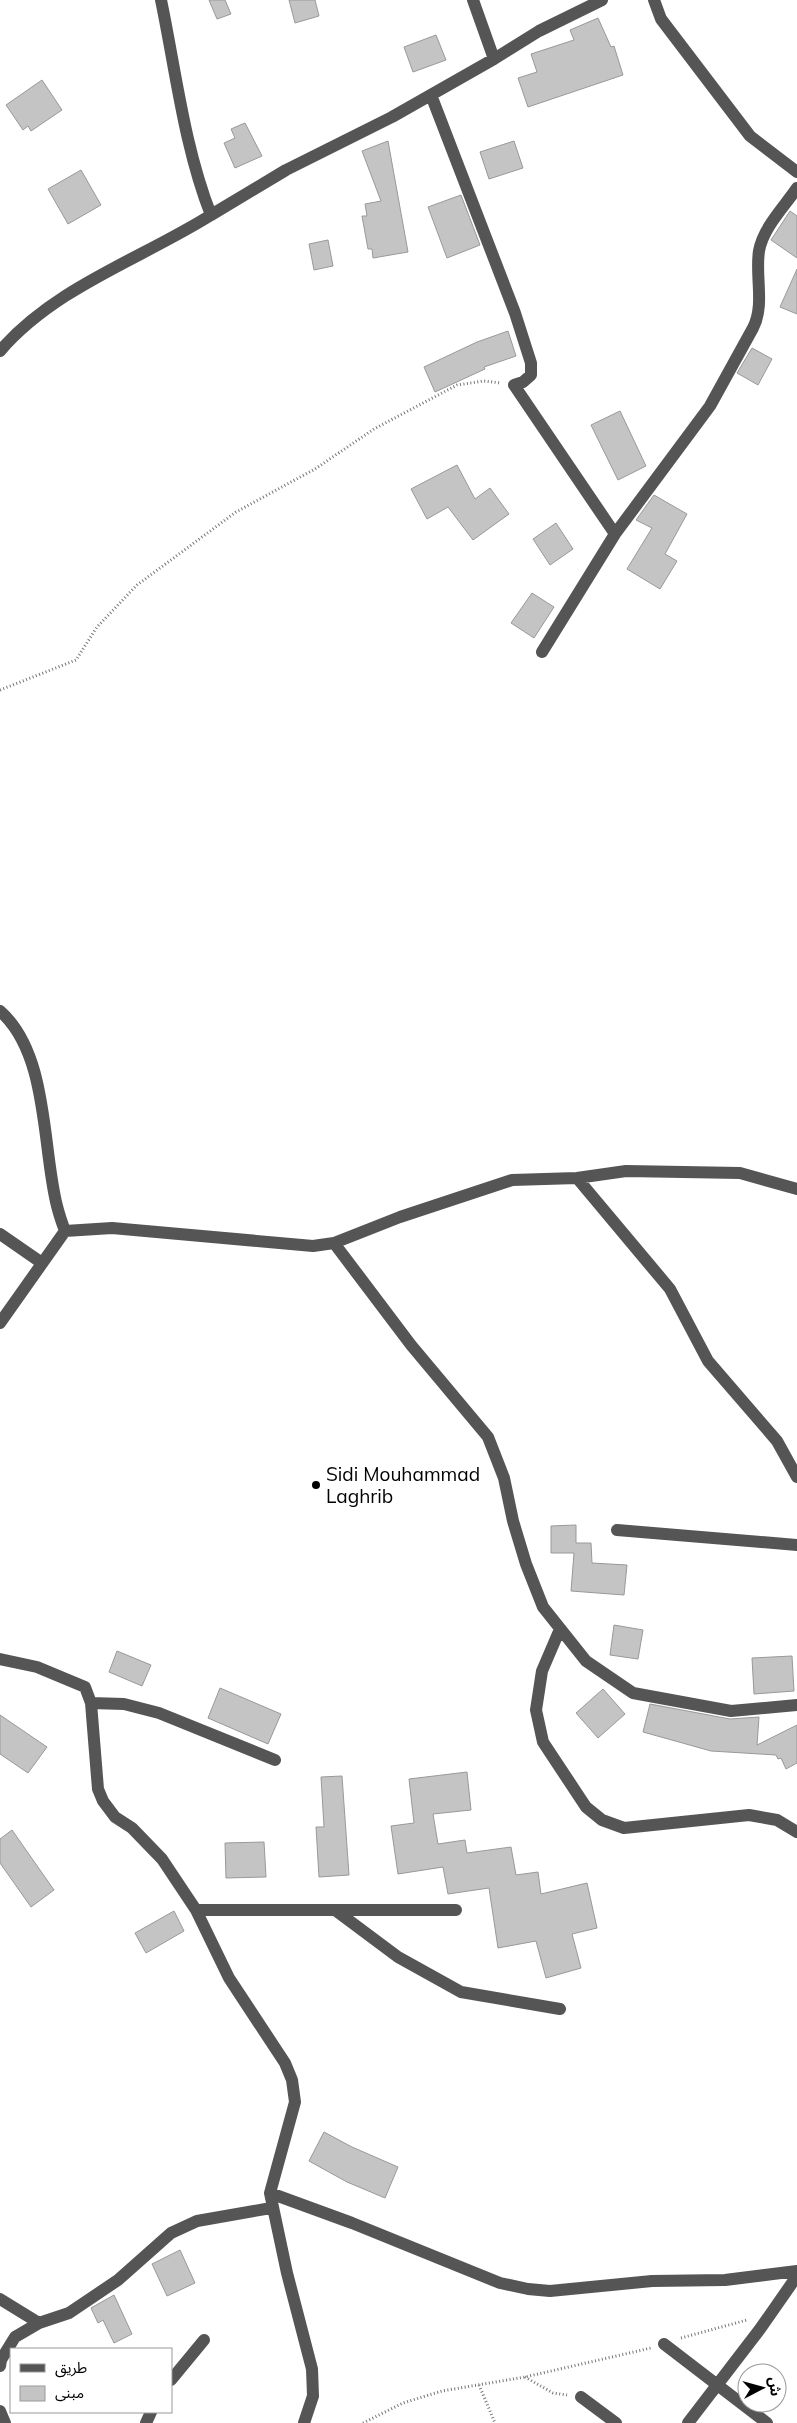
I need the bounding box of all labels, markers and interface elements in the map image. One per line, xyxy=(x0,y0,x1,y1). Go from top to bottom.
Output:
place label: Sidi Mouhammad Laghrib xyxy=(326,1462,480,1508)
marker: Sidi Mouhammad Laghrib xyxy=(310,1479,322,1491)
legend xyxy=(10,2348,172,2413)
text: طريق xyxy=(55,2358,87,2378)
north arrow xyxy=(737,2363,787,2413)
text: ش xyxy=(765,2376,785,2397)
text: مبنى xyxy=(55,2383,84,2402)

